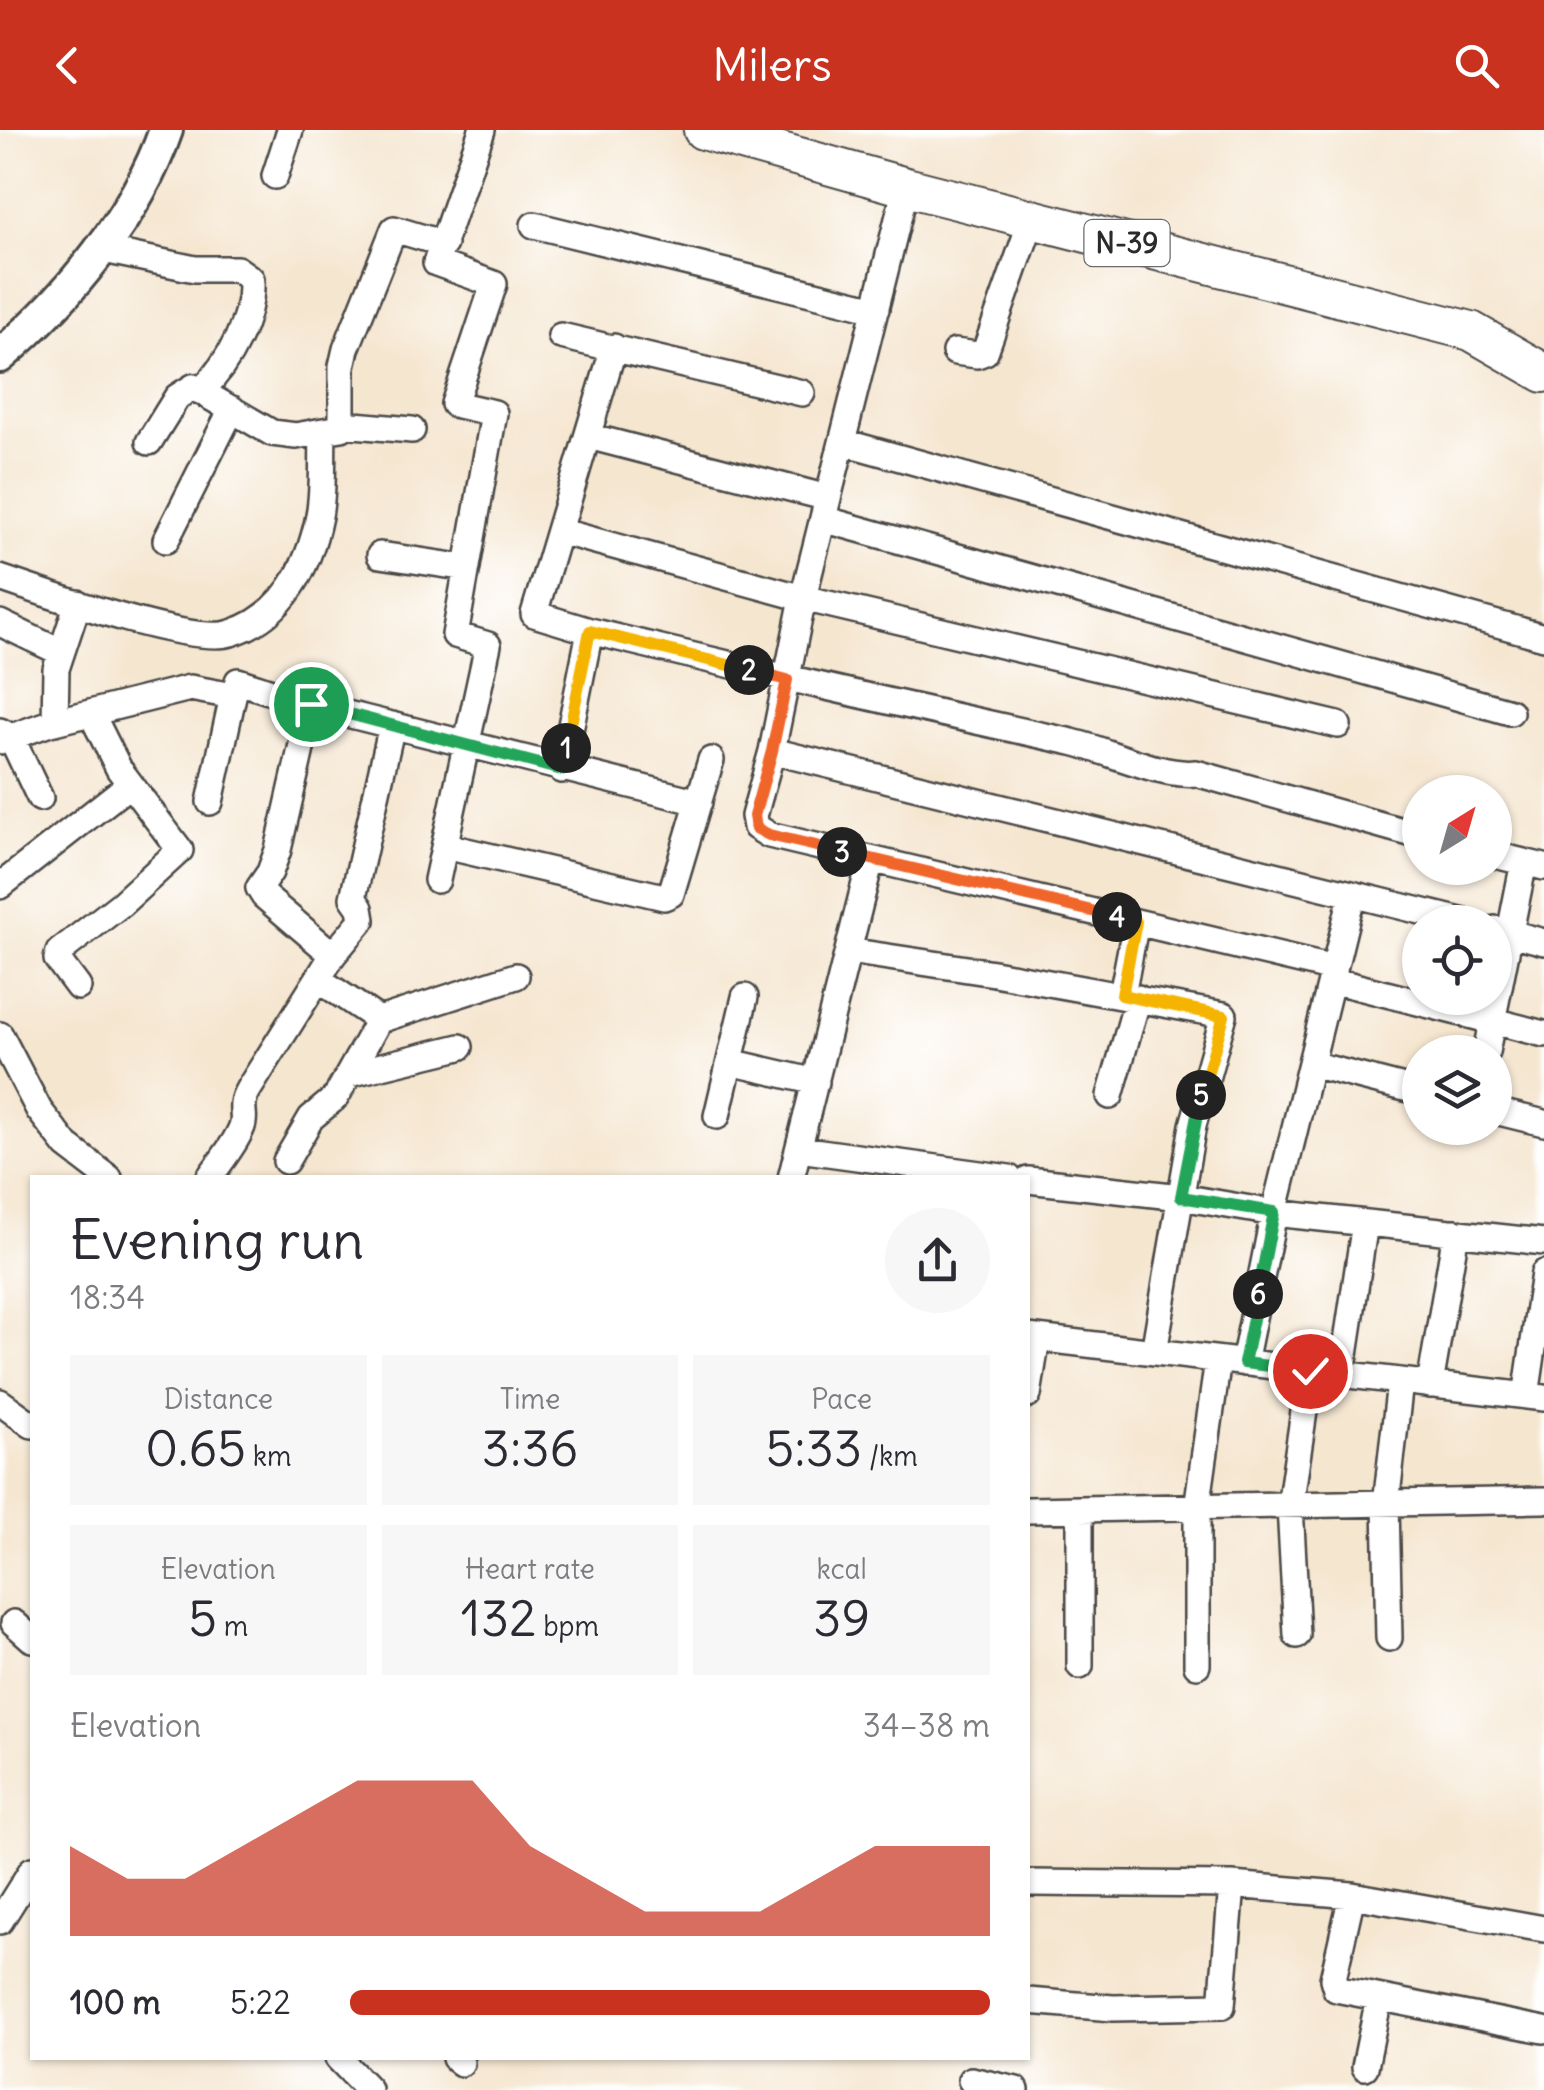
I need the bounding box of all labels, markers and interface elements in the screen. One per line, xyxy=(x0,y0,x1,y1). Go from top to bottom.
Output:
text: Milers xyxy=(712,37,832,93)
icon: back xyxy=(40,38,95,93)
icon: search xyxy=(1449,38,1504,93)
road number: N-39 xyxy=(1084,220,1170,266)
pin: 2 xyxy=(724,645,774,695)
text: 2 xyxy=(741,652,757,688)
pin xyxy=(269,662,354,747)
icon: arrive xyxy=(284,677,339,732)
pin: 1 xyxy=(541,723,591,773)
text: 1 xyxy=(560,730,572,766)
north arrow xyxy=(1402,775,1512,885)
map controls xyxy=(1402,775,1512,1145)
pin: 3 xyxy=(817,827,867,877)
text: 3 xyxy=(834,834,850,870)
pin: 4 xyxy=(1092,892,1142,942)
text: 4 xyxy=(1109,899,1125,935)
button: locate xyxy=(1402,905,1512,1015)
button: layers xyxy=(1402,1035,1512,1145)
pin: 5 xyxy=(1176,1070,1226,1120)
text: 5 xyxy=(1193,1077,1209,1113)
text: Evening run xyxy=(70,1205,364,1274)
button: share xyxy=(885,1208,990,1313)
pin: 6 xyxy=(1233,1269,1283,1319)
text: 6 xyxy=(1250,1276,1266,1312)
text: 18:34 xyxy=(70,1277,145,1318)
pin xyxy=(1268,1329,1353,1414)
icon: check xyxy=(1283,1344,1338,1399)
text: Distance xyxy=(164,1381,273,1417)
text: Time xyxy=(500,1381,560,1417)
text: Pace xyxy=(811,1381,872,1417)
text: 0.65 xyxy=(145,1417,246,1480)
text: 3:36 xyxy=(482,1417,578,1480)
text: 5:33 xyxy=(765,1417,862,1480)
text: km xyxy=(246,1438,292,1474)
text: /km xyxy=(862,1438,918,1474)
text: Elevation xyxy=(161,1551,276,1587)
text: Heart rate xyxy=(465,1551,595,1587)
text: kcal xyxy=(816,1551,867,1587)
text: 5 xyxy=(188,1587,217,1650)
text: 132 xyxy=(461,1587,537,1650)
text: 39 xyxy=(813,1587,870,1650)
text: m xyxy=(217,1608,248,1644)
text: bpm xyxy=(537,1608,599,1644)
text: Elevation xyxy=(70,1705,201,1746)
text: 34–38 m xyxy=(863,1705,990,1746)
text: 100 m xyxy=(70,1982,161,2023)
text: 5:22 xyxy=(230,1982,291,2023)

